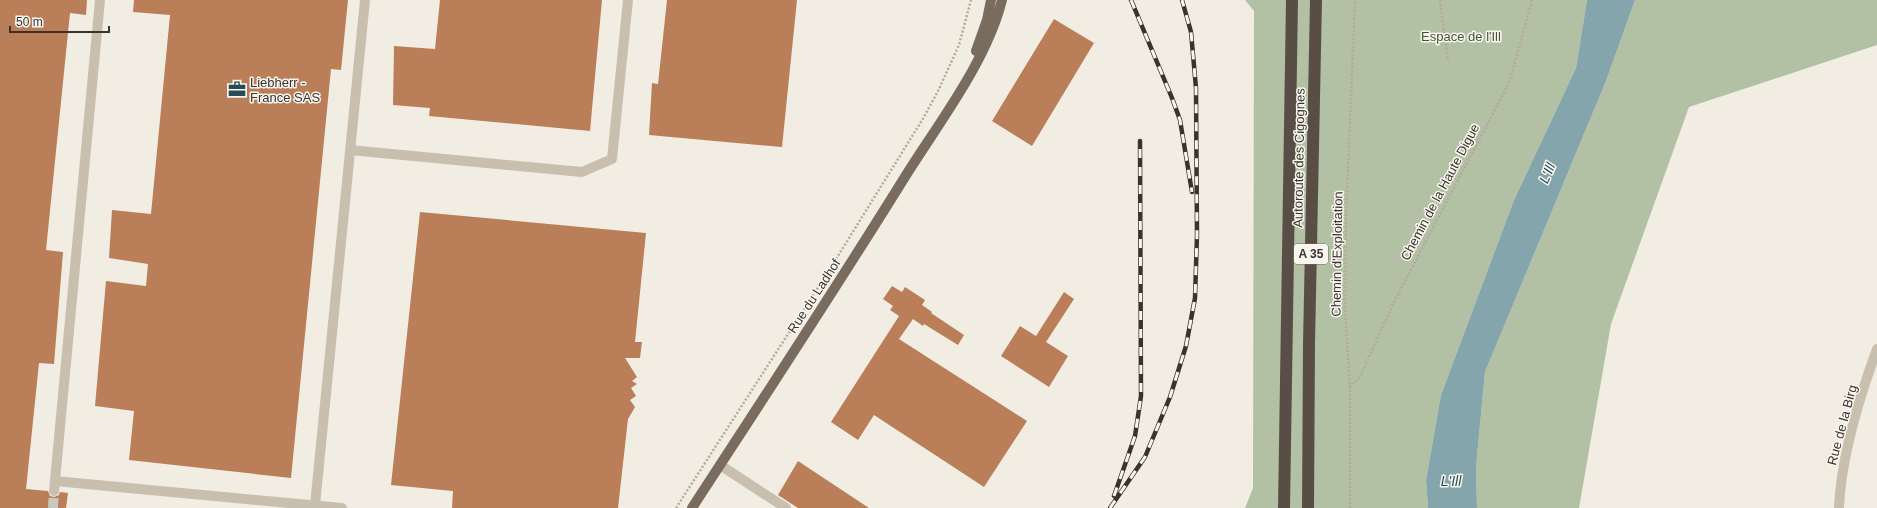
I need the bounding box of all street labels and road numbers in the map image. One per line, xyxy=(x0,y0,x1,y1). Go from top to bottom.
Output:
street label: Autoroute des Cigognes xyxy=(1290,88,1308,228)
street label: Chemin de la Haute Digue xyxy=(1398,121,1482,263)
street label: Chemin d'Exploitation xyxy=(1328,191,1346,317)
road number: A 35 xyxy=(1294,244,1328,264)
street label: Rue du Ladhof xyxy=(784,256,844,336)
street label: Rue de la Birg xyxy=(1824,383,1860,467)

